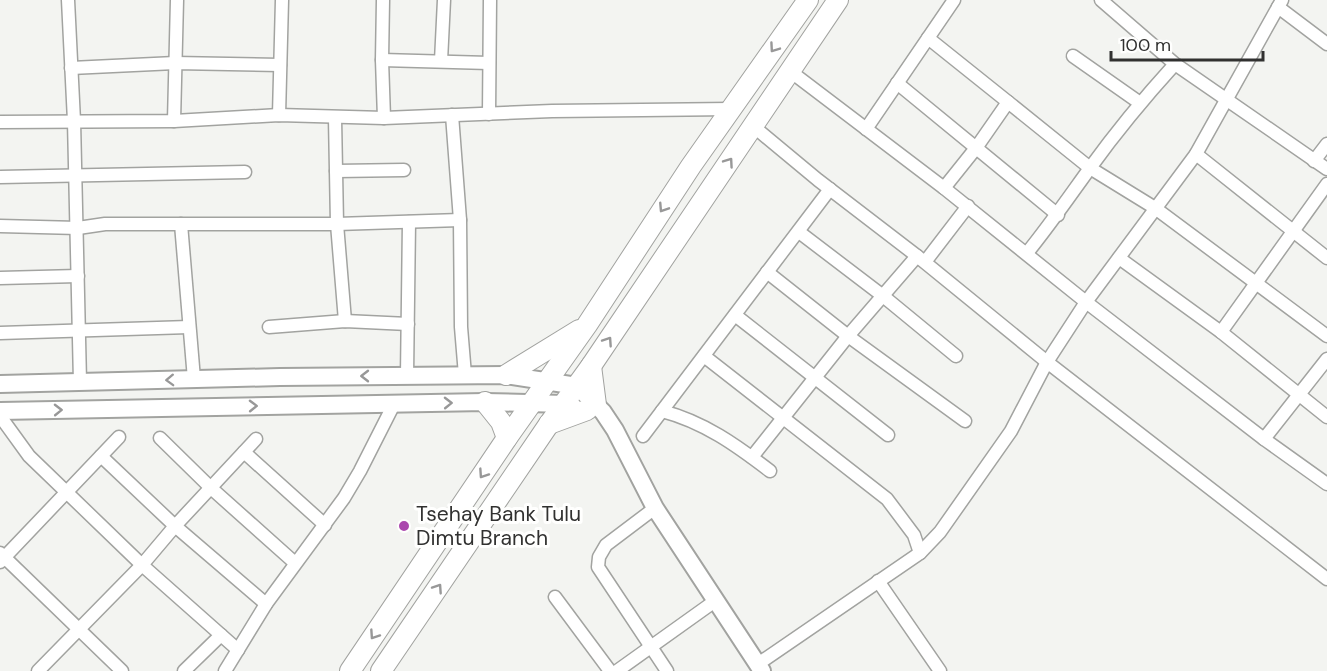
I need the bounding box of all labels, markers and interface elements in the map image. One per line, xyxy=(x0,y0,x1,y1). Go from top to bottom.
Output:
scale bar xyxy=(1111,24,1262,62)
text: 100 m xyxy=(1120,33,1171,57)
one-way arrow xyxy=(770,41,781,52)
one-way arrow xyxy=(722,158,733,169)
one-way arrow xyxy=(659,202,670,213)
one-way arrow xyxy=(601,337,612,348)
one-way arrow xyxy=(361,370,370,382)
one-way arrow xyxy=(166,373,175,386)
one-way arrow xyxy=(444,397,453,409)
one-way arrow xyxy=(249,400,258,412)
one-way arrow xyxy=(54,404,63,416)
one-way arrow xyxy=(479,467,490,478)
place label: Tsehay Bank Tulu Dimtu Branch xyxy=(416,500,581,552)
marker: Tsehay Bank Tulu Dimtu Branch xyxy=(397,519,411,533)
one-way arrow xyxy=(431,584,442,595)
one-way arrow xyxy=(370,629,381,640)

